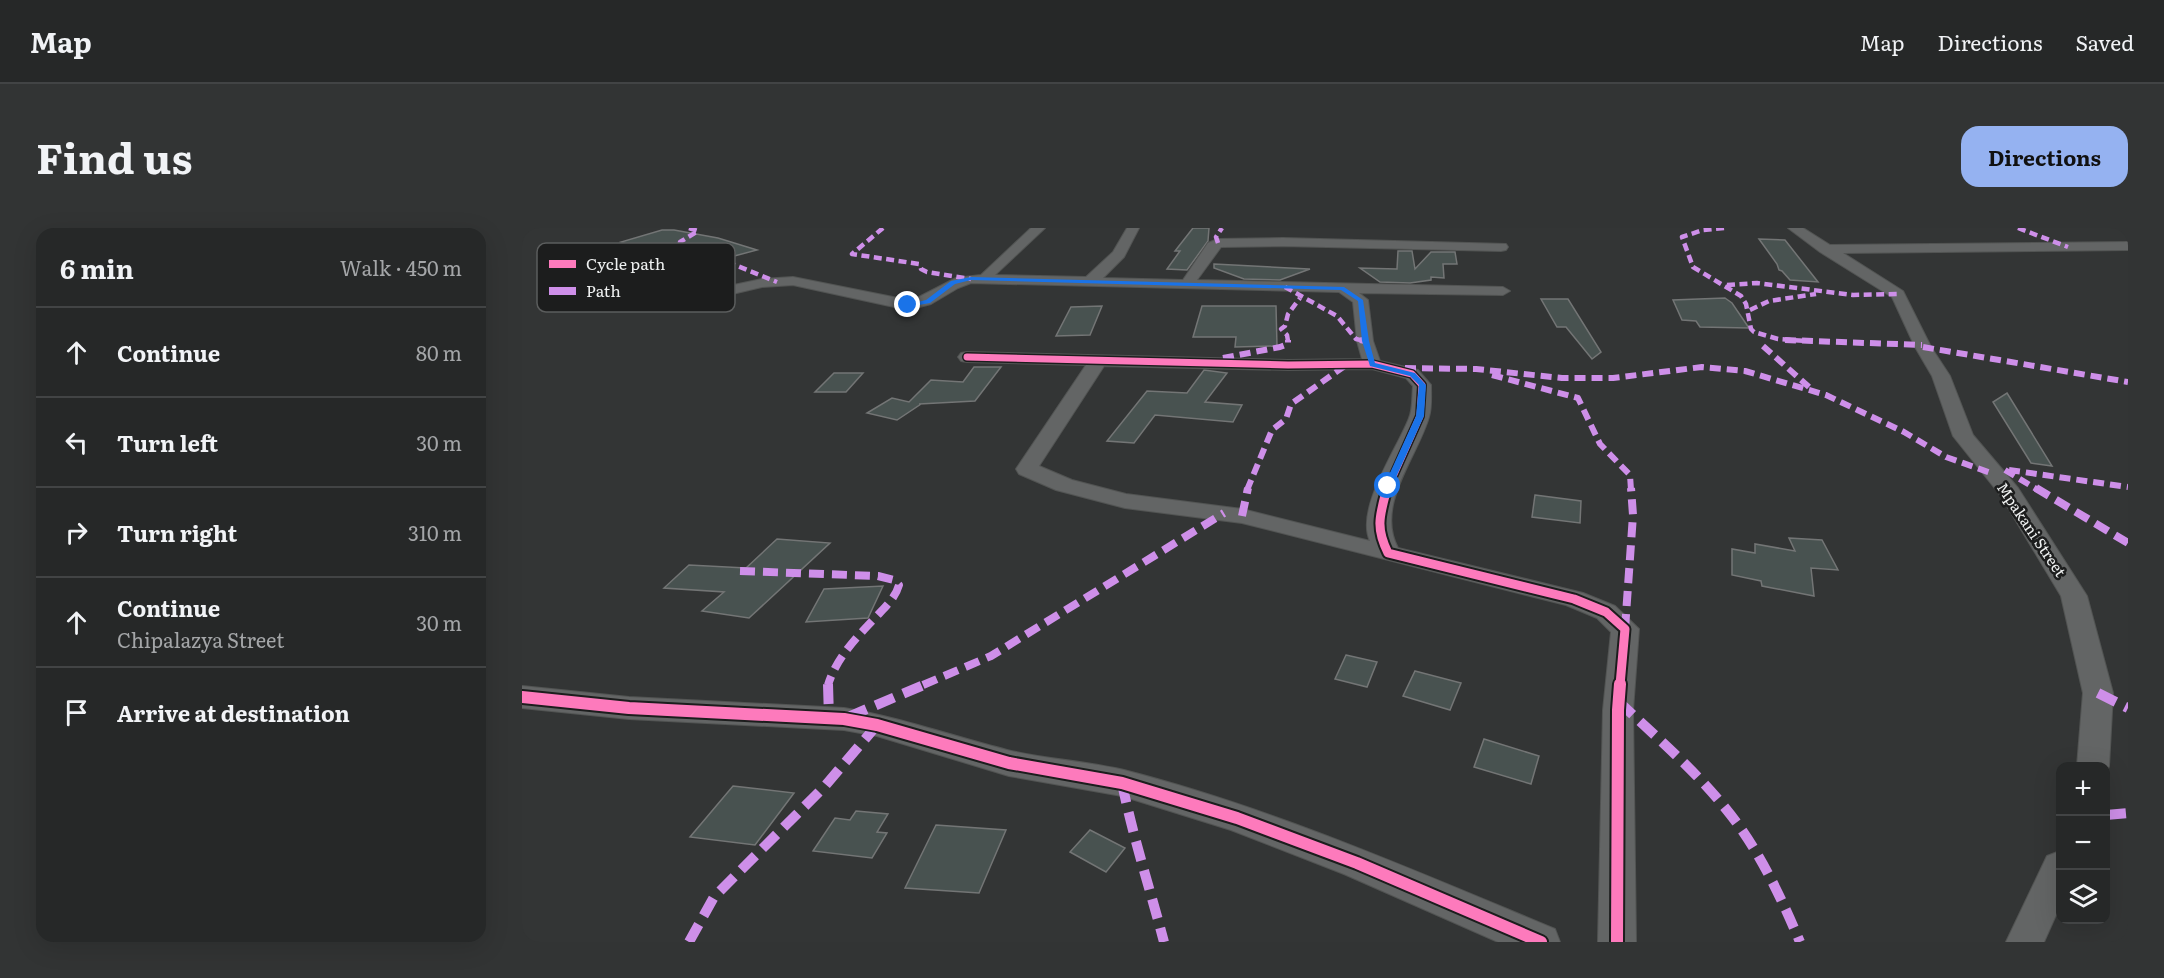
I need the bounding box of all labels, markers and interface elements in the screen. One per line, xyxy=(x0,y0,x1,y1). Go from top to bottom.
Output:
text: Map xyxy=(30,20,92,62)
text: Map xyxy=(1860,26,1905,57)
text: Directions xyxy=(1938,26,2043,57)
text: Saved xyxy=(2076,26,2134,57)
text: Find us xyxy=(36,125,193,187)
button: Directions xyxy=(1961,126,2128,187)
legend xyxy=(537,243,735,312)
text: 6 min xyxy=(60,248,134,287)
text: Cycle path xyxy=(586,251,666,275)
text: Walk · 450 m xyxy=(340,252,462,282)
text: Path xyxy=(586,278,621,302)
route end xyxy=(894,291,920,317)
icon: ahead xyxy=(60,336,93,369)
text: Continue xyxy=(117,336,220,369)
text: 80 m xyxy=(416,337,462,367)
icon: left xyxy=(60,426,93,459)
text: Turn left xyxy=(117,426,218,459)
text: 30 m xyxy=(416,427,462,457)
route start xyxy=(1374,472,1400,498)
street label: Mpakani Street xyxy=(1992,477,2073,581)
icon: right xyxy=(60,516,93,549)
text: Turn right xyxy=(117,516,237,549)
text: 310 m xyxy=(408,517,462,547)
text: Continue xyxy=(117,591,220,624)
icon: ahead xyxy=(60,606,93,639)
text: 30 m xyxy=(416,607,462,637)
text: Chipalazya Street xyxy=(117,624,284,654)
icon: arrive xyxy=(60,696,93,729)
text: Arrive at destination xyxy=(117,696,350,729)
map controls xyxy=(2056,762,2110,924)
button: + xyxy=(2056,762,2110,816)
button: − xyxy=(2056,816,2110,870)
button: layers xyxy=(2056,870,2110,924)

